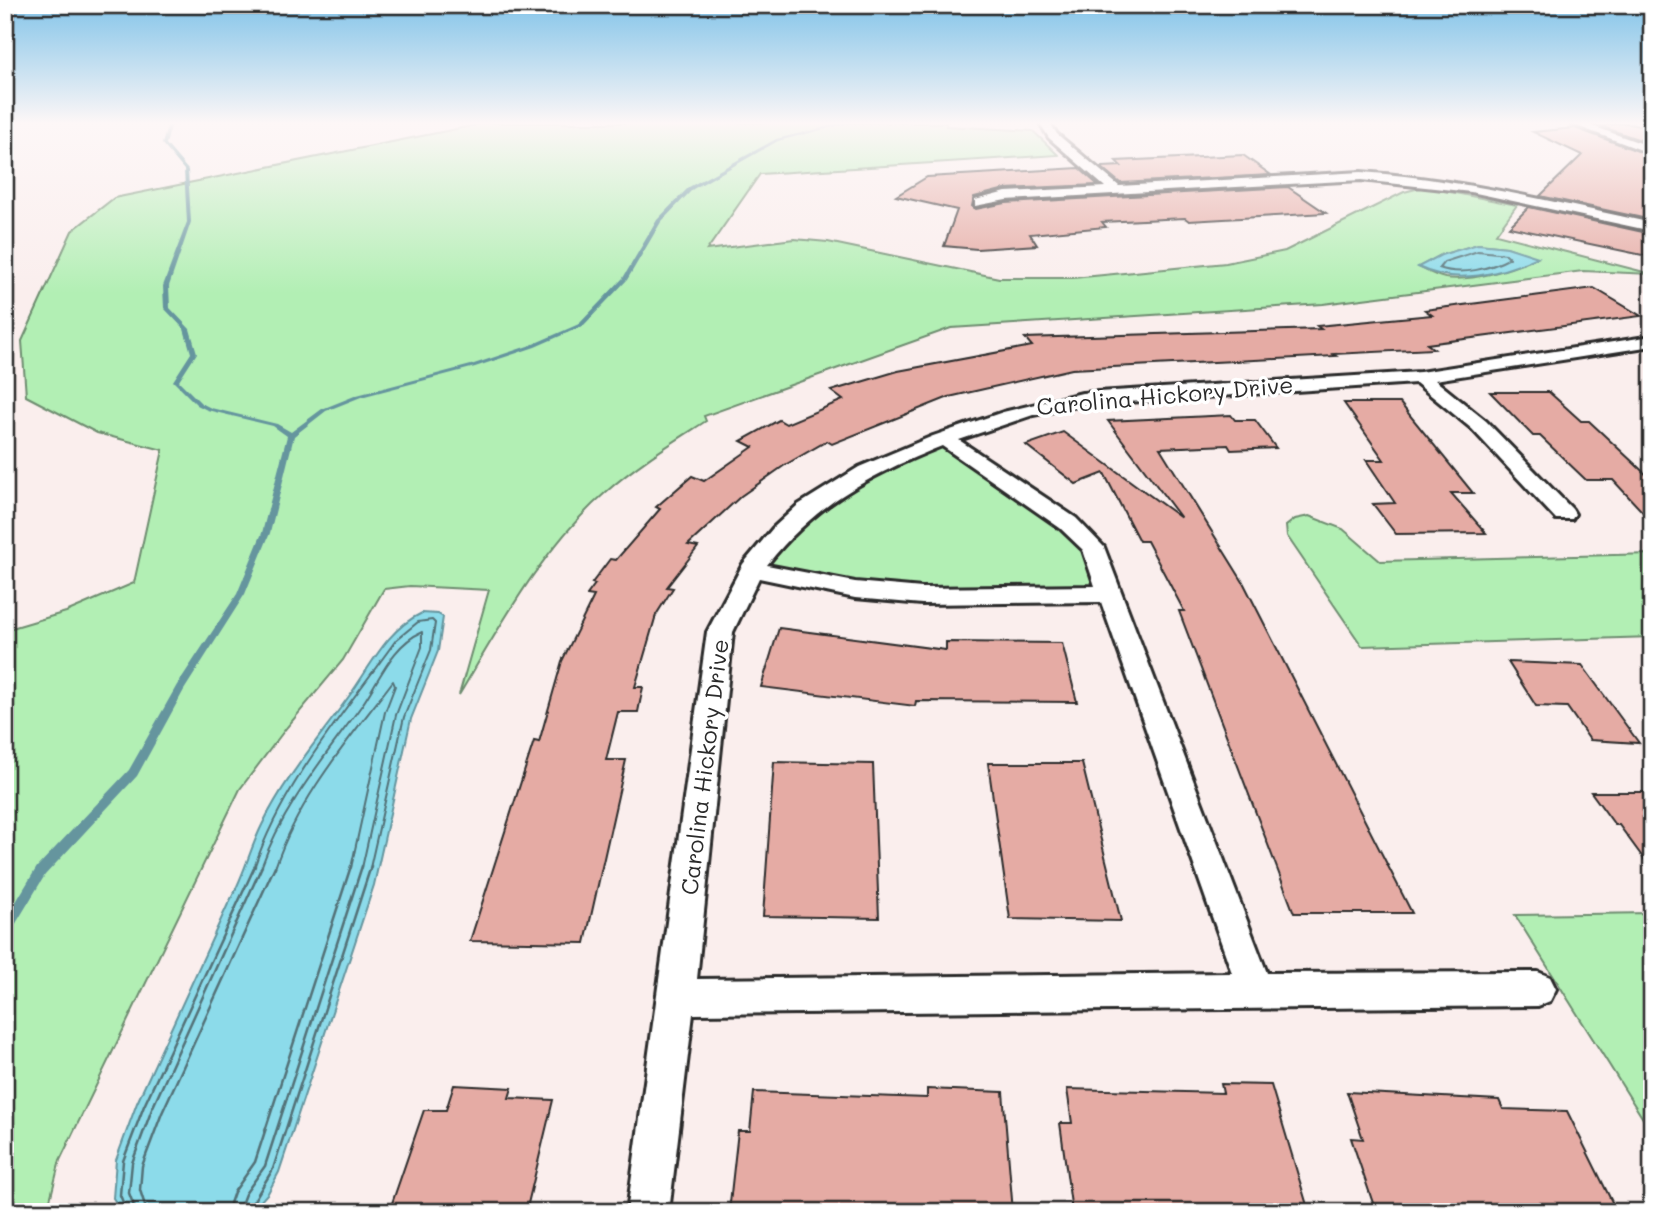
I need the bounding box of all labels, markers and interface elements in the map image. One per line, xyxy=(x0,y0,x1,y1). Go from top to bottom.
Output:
street label: Carolina Hickory Drive xyxy=(1035,369,1295,421)
street label: Carolina Hickory Drive xyxy=(673,637,735,897)

